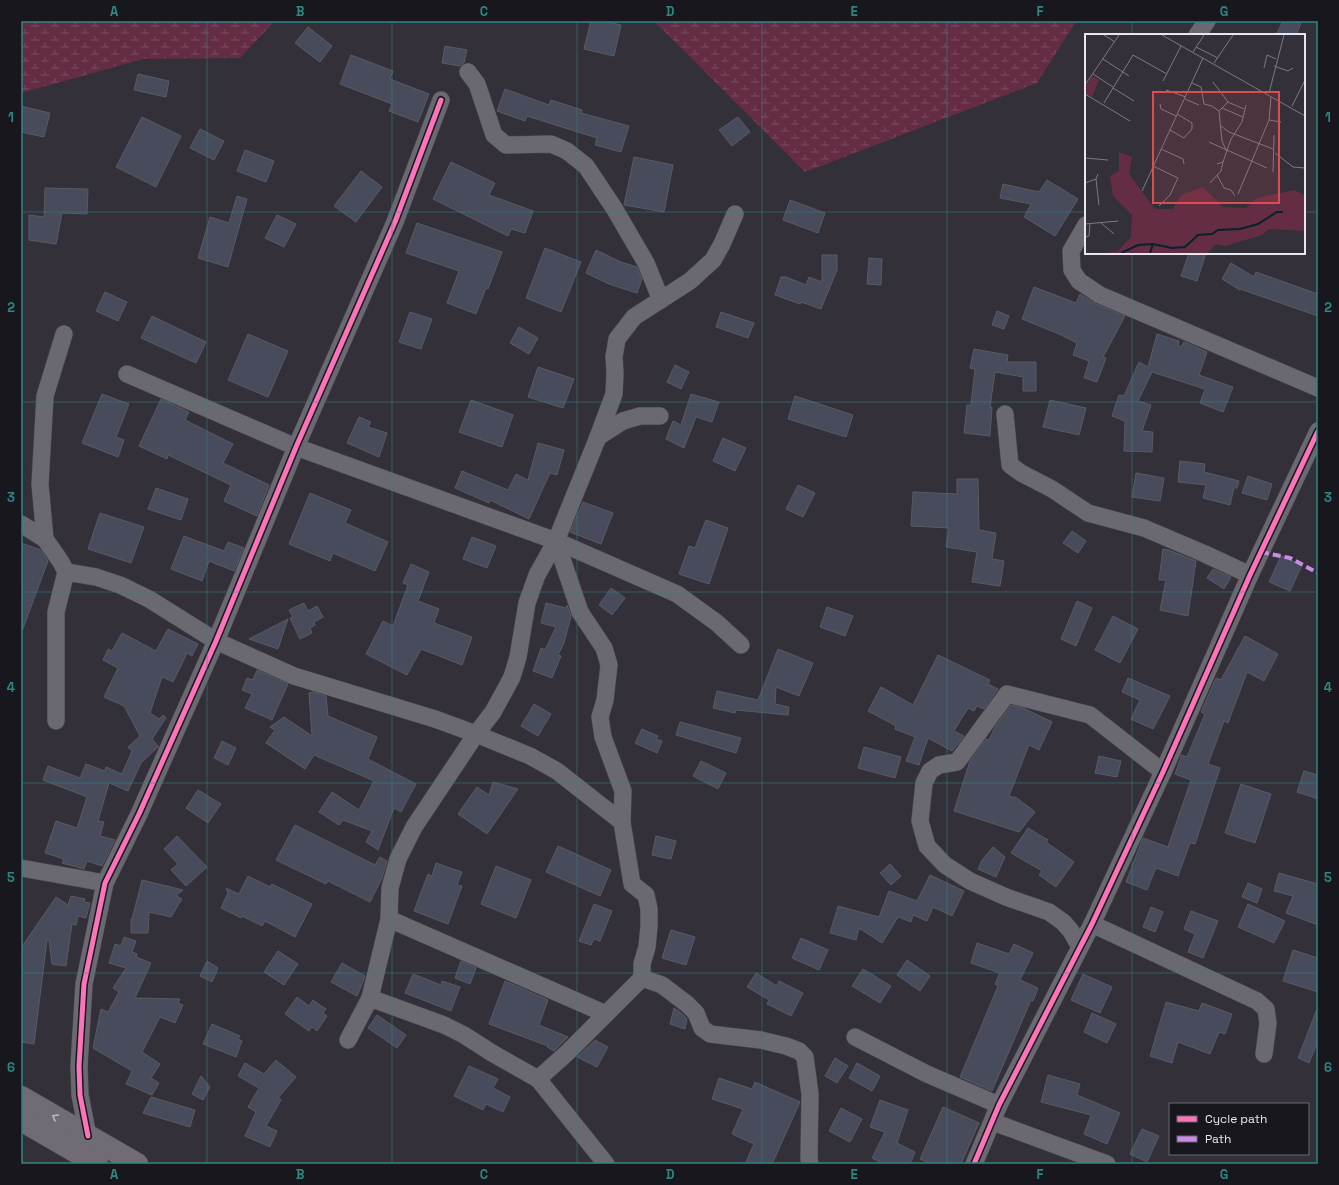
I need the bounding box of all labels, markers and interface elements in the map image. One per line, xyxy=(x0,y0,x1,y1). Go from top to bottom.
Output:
text: A xyxy=(110,3,119,20)
text: B xyxy=(296,3,305,20)
text: C xyxy=(480,3,488,20)
text: D xyxy=(666,3,675,20)
text: E xyxy=(850,3,858,20)
text: F xyxy=(1037,3,1044,20)
text: G xyxy=(1220,3,1228,20)
inset map xyxy=(1085,34,1305,254)
text: 1 xyxy=(8,109,14,126)
text: 1 xyxy=(1325,109,1331,126)
text: 2 xyxy=(7,299,15,316)
text: 2 xyxy=(1324,299,1332,316)
text: 3 xyxy=(7,489,15,506)
text: 3 xyxy=(1324,489,1332,506)
text: 4 xyxy=(7,679,15,696)
text: 4 xyxy=(1324,679,1332,696)
text: 5 xyxy=(7,869,15,886)
text: 5 xyxy=(1324,869,1332,886)
text: 6 xyxy=(7,1059,15,1076)
text: 6 xyxy=(1324,1059,1332,1076)
legend xyxy=(1169,1103,1309,1155)
text: Cycle path xyxy=(1205,1111,1267,1127)
one-way arrow xyxy=(52,1114,59,1121)
text: Path xyxy=(1205,1131,1231,1147)
text: A xyxy=(110,1166,119,1183)
text: B xyxy=(296,1166,305,1183)
text: C xyxy=(480,1166,488,1183)
text: D xyxy=(666,1166,675,1183)
text: E xyxy=(850,1166,858,1183)
text: F xyxy=(1037,1166,1044,1183)
text: G xyxy=(1220,1166,1228,1183)

